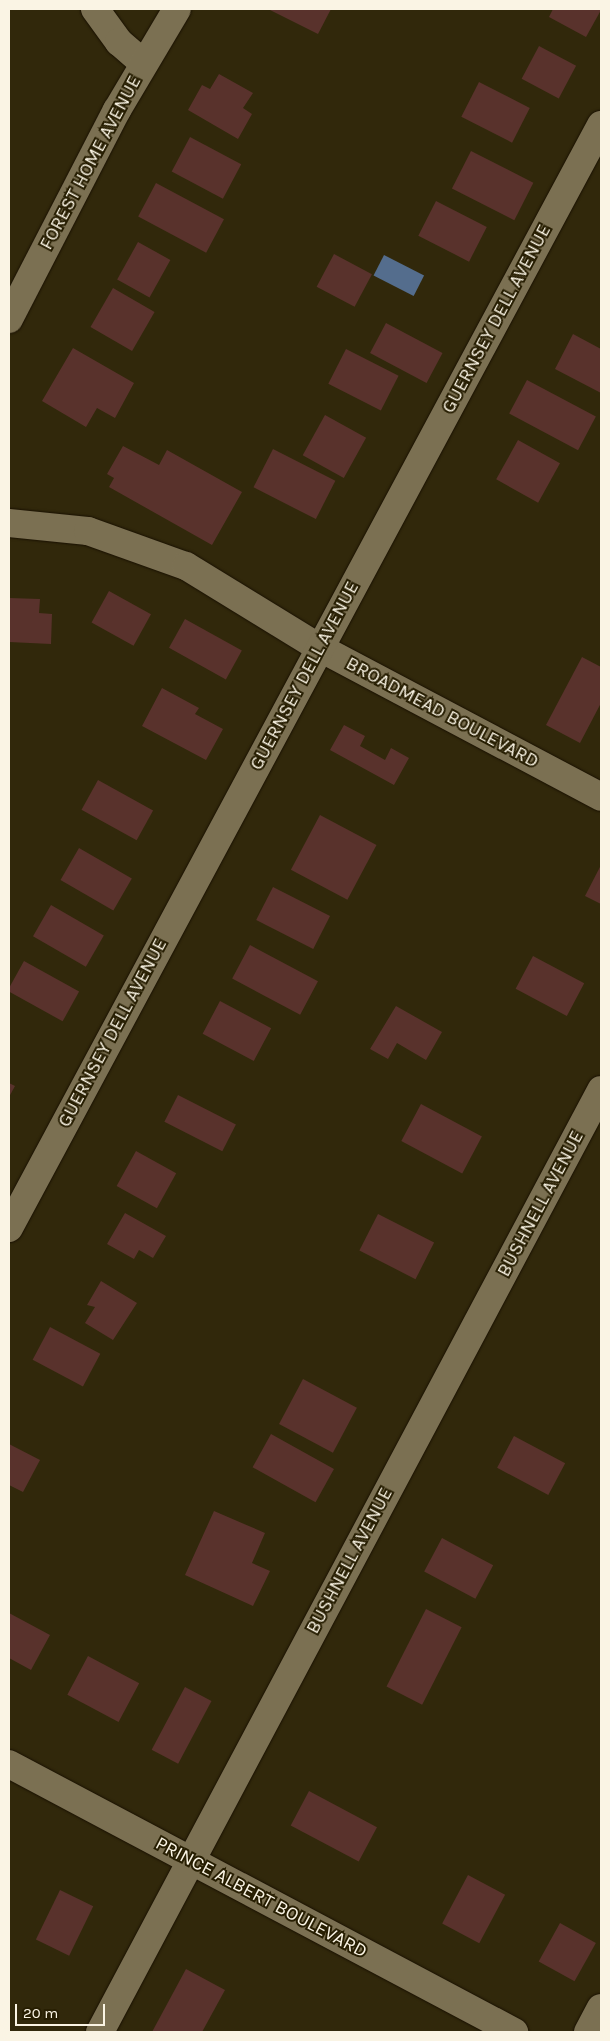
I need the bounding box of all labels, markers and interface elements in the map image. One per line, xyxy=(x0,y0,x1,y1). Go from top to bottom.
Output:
street label: FOREST HOME AVENUE xyxy=(35,72,147,254)
street label: GUERNSEY DELL AVENUE xyxy=(438,221,556,417)
street label: GUERNSEY DELL AVENUE xyxy=(246,578,364,774)
street label: BROADMEAD BOULEVARD xyxy=(342,652,542,774)
street label: GUERNSEY DELL AVENUE xyxy=(54,935,172,1131)
street label: BUSHNELL AVENUE xyxy=(493,1127,589,1281)
street label: BUSHNELL AVENUE xyxy=(302,1484,398,1638)
street label: PRINCE ALBERT BOULEVARD xyxy=(151,1832,371,1964)
scale bar xyxy=(18,1994,108,2026)
text: 20 m xyxy=(23,2004,58,2022)

